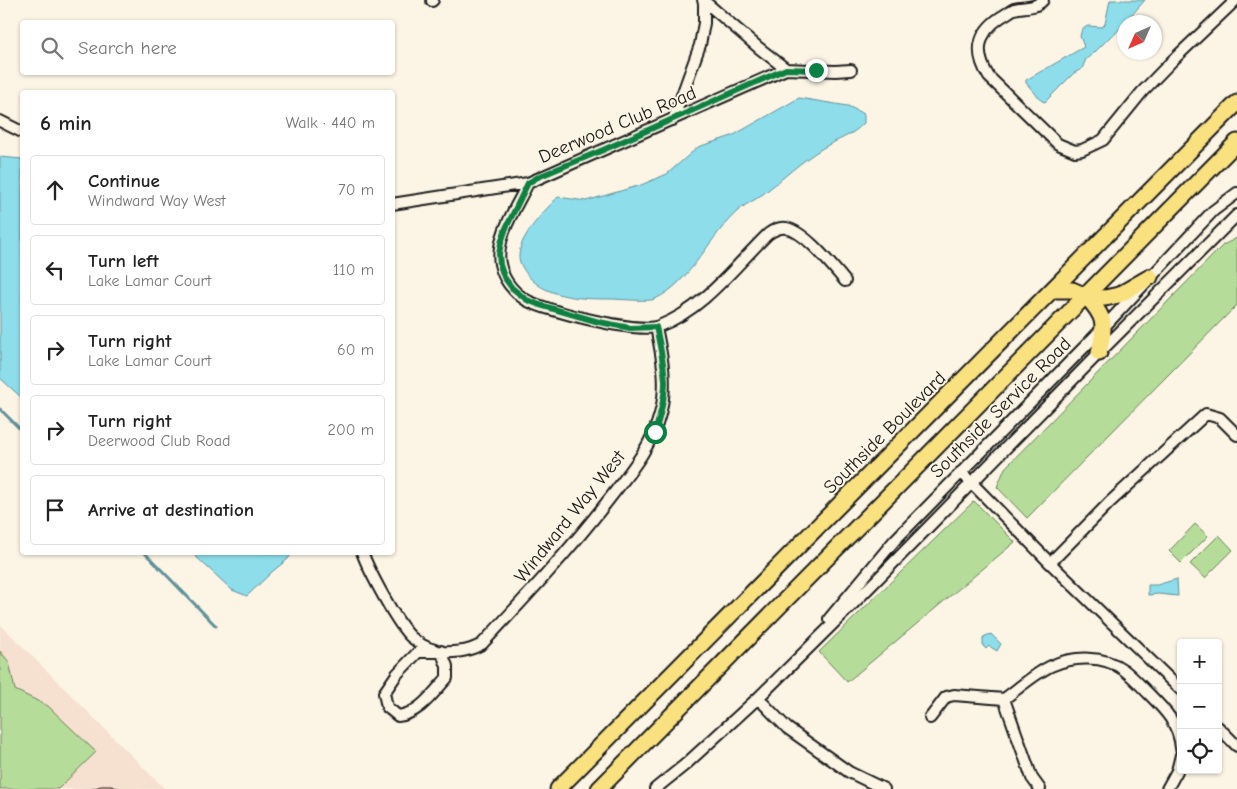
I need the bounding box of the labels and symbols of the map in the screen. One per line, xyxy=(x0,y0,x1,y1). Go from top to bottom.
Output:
north arrow xyxy=(1117,15,1162,60)
route end xyxy=(805,59,828,82)
street label: Deerwood Club Road xyxy=(535,82,700,168)
street label: Southside Service Road xyxy=(926,333,1076,483)
street label: Southside Boulevard xyxy=(819,367,950,498)
route start xyxy=(644,421,667,444)
street label: Windward Way West xyxy=(510,446,630,587)

